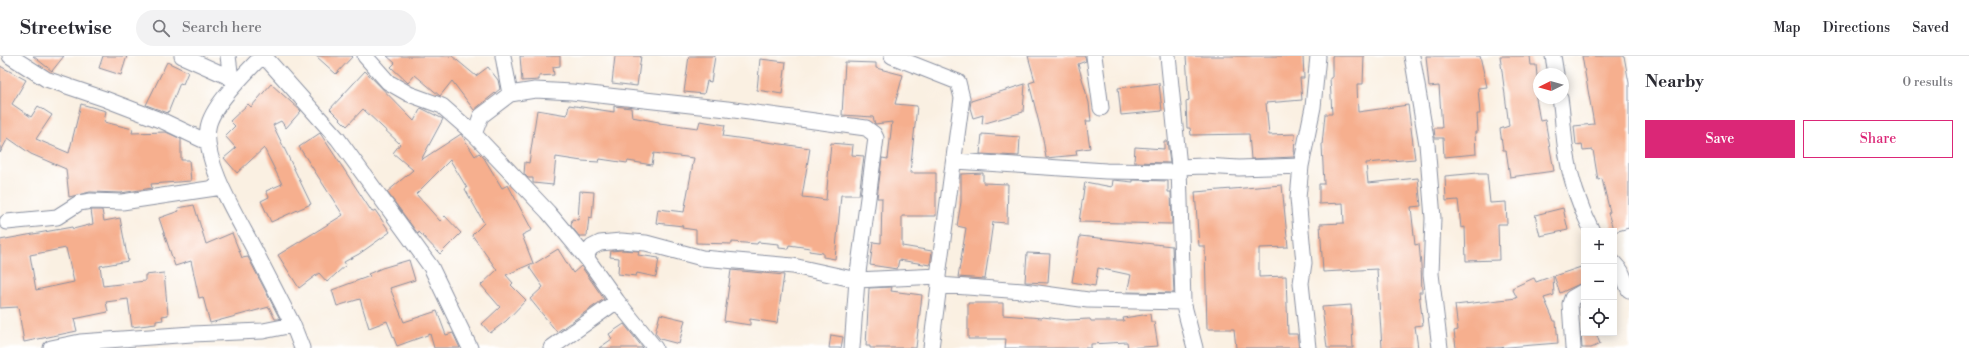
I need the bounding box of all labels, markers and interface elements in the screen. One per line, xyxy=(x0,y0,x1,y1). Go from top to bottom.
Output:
search box xyxy=(136,10,416,46)
text: Streetwise xyxy=(20,16,112,40)
icon: search xyxy=(150,17,172,39)
text: Search here xyxy=(182,18,262,37)
text: Map xyxy=(1773,19,1801,37)
text: Directions xyxy=(1823,19,1890,37)
text: Saved xyxy=(1912,19,1949,37)
north arrow xyxy=(1533,68,1569,104)
text: Nearby xyxy=(1645,71,1704,93)
text: 0 results xyxy=(1902,74,1953,90)
button: Save xyxy=(1645,120,1795,158)
button: Share xyxy=(1803,120,1953,158)
map controls xyxy=(1581,228,1617,336)
button: + xyxy=(1581,228,1617,264)
button: − xyxy=(1581,264,1617,300)
button: locate xyxy=(1581,300,1617,336)

